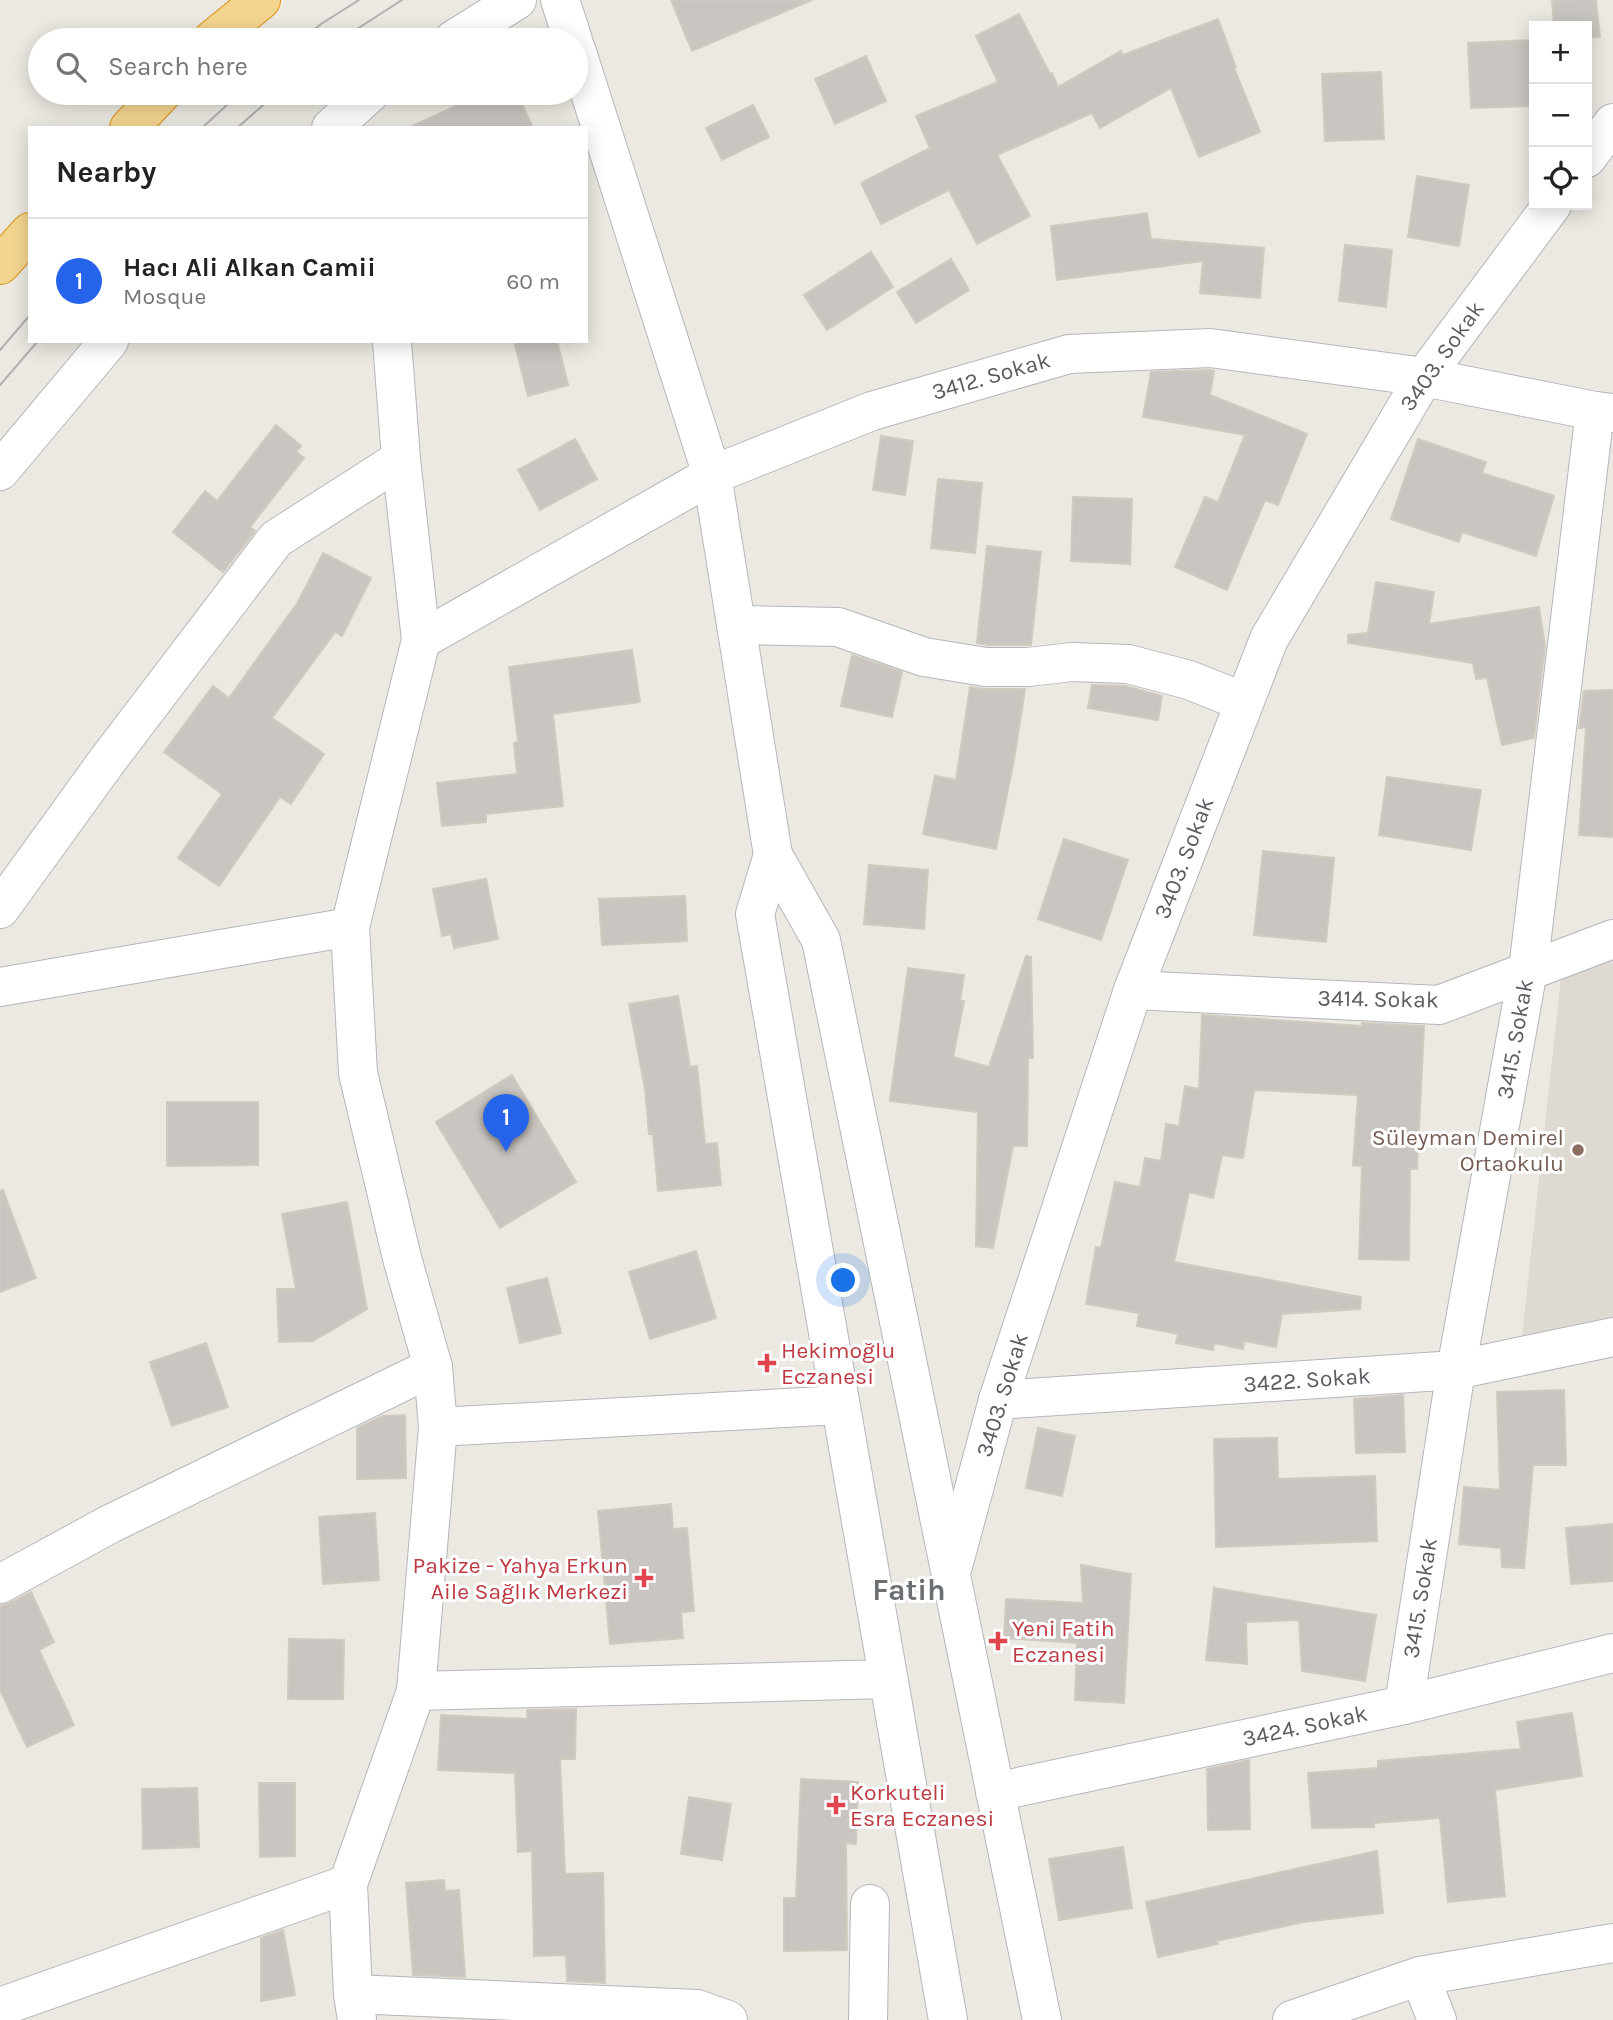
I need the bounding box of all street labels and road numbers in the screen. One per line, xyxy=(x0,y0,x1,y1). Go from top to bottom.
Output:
street label: 3403. Sokak xyxy=(1394,296,1490,416)
street label: 3412. Sokak xyxy=(929,346,1053,406)
street label: 3403. Sokak xyxy=(1148,793,1220,923)
street label: 3415. Sokak xyxy=(1491,977,1539,1101)
street label: 3414. Sokak xyxy=(1317,984,1439,1014)
street label: 3403. Sokak xyxy=(970,1330,1034,1460)
street label: 3422. Sokak xyxy=(1242,1362,1372,1398)
street label: 3415. Sokak xyxy=(1397,1536,1443,1660)
street label: 3424. Sokak xyxy=(1240,1700,1370,1752)

